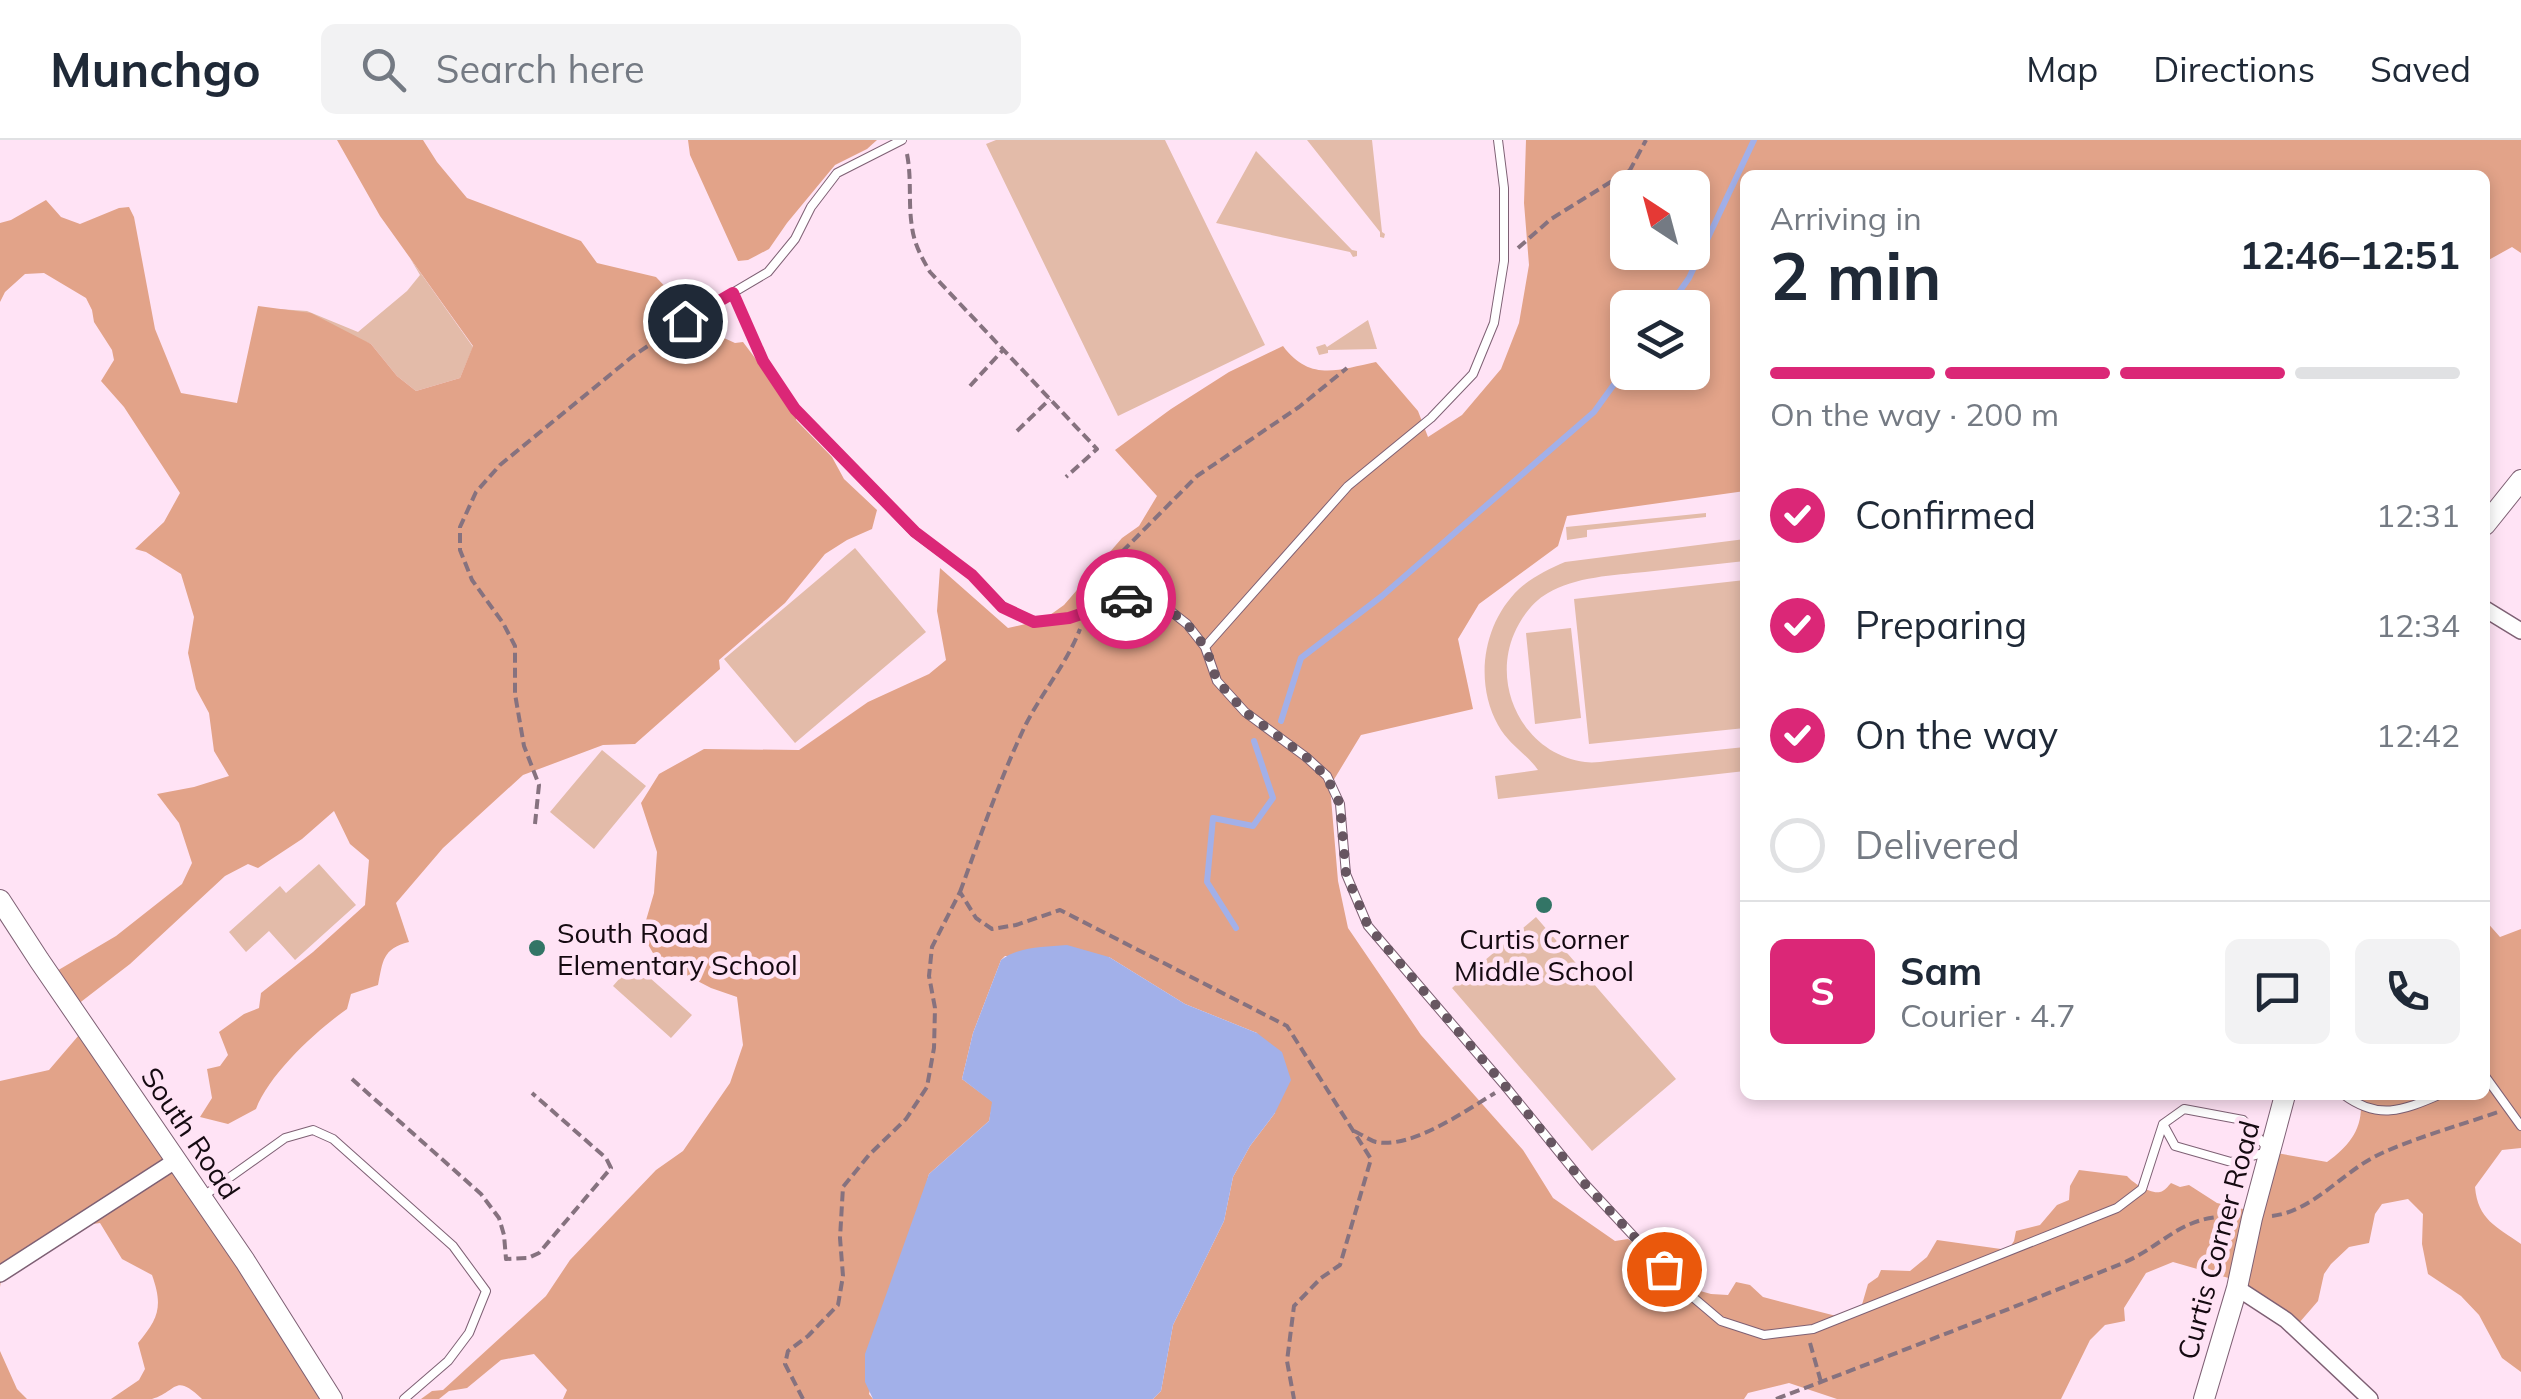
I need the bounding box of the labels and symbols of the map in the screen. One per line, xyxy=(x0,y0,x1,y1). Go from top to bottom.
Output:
north arrow xyxy=(1610,170,1710,270)
pin xyxy=(643,279,728,364)
courier xyxy=(1076,549,1176,649)
marker: Curtis Corner Middle School xyxy=(1533,894,1555,916)
place label: South Road Elementary School xyxy=(557,915,798,982)
place label: Curtis Corner Middle School xyxy=(1454,921,1634,988)
marker: South Road Elementary School xyxy=(526,937,548,959)
street label: South Road xyxy=(134,1060,248,1206)
street label: Curtis Corner Road xyxy=(2169,1117,2267,1363)
pin xyxy=(1622,1227,1707,1312)

